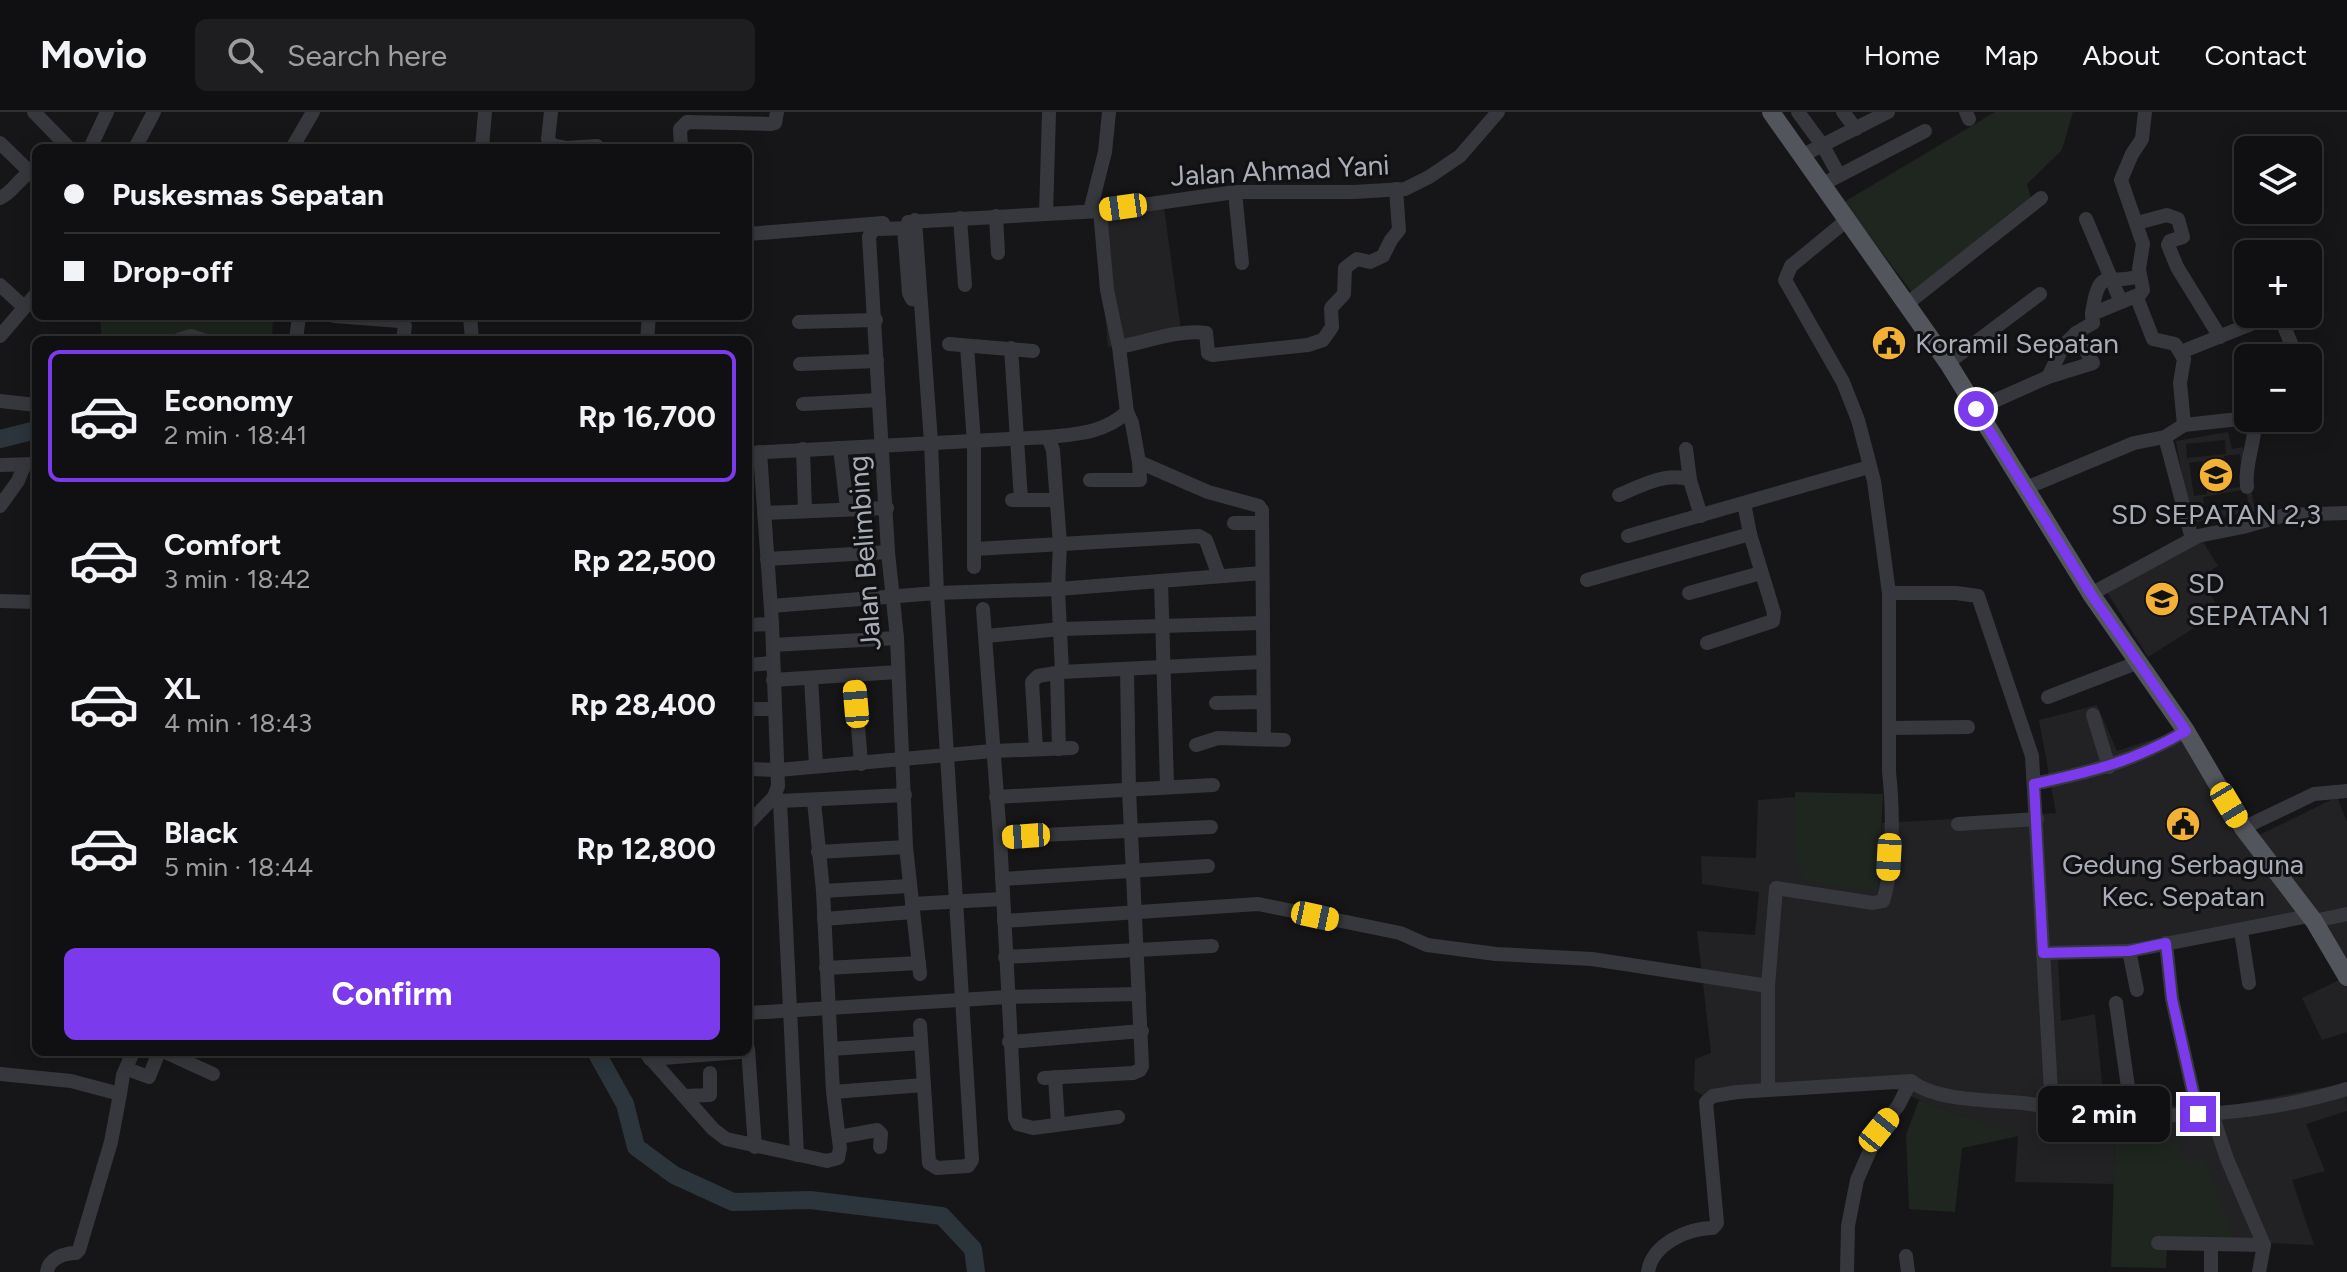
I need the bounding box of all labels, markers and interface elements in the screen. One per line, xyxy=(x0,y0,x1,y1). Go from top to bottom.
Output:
search box xyxy=(195,19,755,91)
text: Movio xyxy=(40,32,147,78)
icon: search xyxy=(223,33,267,77)
text: Search here xyxy=(287,37,447,74)
text: Home xyxy=(1864,38,1940,72)
text: Map xyxy=(1984,38,2039,72)
text: About xyxy=(2083,38,2160,72)
text: Contact xyxy=(2204,38,2307,72)
map controls xyxy=(2234,136,2322,432)
button: layers xyxy=(2234,136,2322,224)
street label: Jalan Ahmad Yani xyxy=(1170,147,1390,193)
text: Puskesmas Sepatan xyxy=(112,176,384,213)
car xyxy=(1098,192,1148,222)
button: + xyxy=(2234,240,2322,328)
text: Drop-off xyxy=(112,253,233,290)
public building icon: Koramil Sepatan xyxy=(1870,324,1908,362)
place label: Koramil Sepatan xyxy=(1915,326,2119,360)
button: − xyxy=(2234,344,2322,432)
icon: car xyxy=(68,380,140,452)
text: Economy xyxy=(164,382,293,419)
route start xyxy=(1958,391,1994,427)
text: Rp 16,700 xyxy=(578,398,716,435)
text: 2 min · 18:41 xyxy=(164,419,307,451)
street label: Jalan Belimbing xyxy=(840,454,888,652)
school or university icon: SD SEPATAN 2,3 xyxy=(2197,456,2235,494)
place label: SD SEPATAN 2,3 xyxy=(2111,497,2321,531)
icon: car xyxy=(68,524,140,596)
text: Comfort xyxy=(164,526,282,563)
text: Rp 22,500 xyxy=(573,542,716,579)
text: 3 min · 18:42 xyxy=(164,563,311,595)
place label: SD SEPATAN 1 xyxy=(2188,566,2329,632)
school or university icon: SD SEPATAN 1 xyxy=(2143,580,2181,618)
icon: car xyxy=(68,668,140,740)
text: XL xyxy=(164,670,200,707)
car xyxy=(842,679,870,729)
text: Rp 28,400 xyxy=(570,686,716,723)
text: 4 min · 18:43 xyxy=(164,707,312,739)
car xyxy=(2206,778,2252,832)
public building icon: Gedung Serbaguna Kec. Sepatan xyxy=(2164,805,2202,843)
icon: car xyxy=(68,812,140,884)
text: Black xyxy=(164,814,238,851)
car xyxy=(1001,822,1051,850)
text: Rp 12,800 xyxy=(577,830,716,867)
car xyxy=(1876,832,1902,882)
place label: Gedung Serbaguna Kec. Sepatan xyxy=(2062,847,2304,913)
text: 5 min · 18:44 xyxy=(164,851,313,883)
car xyxy=(1289,899,1341,933)
button: Confirm xyxy=(64,948,720,1040)
callout: 2 min xyxy=(2038,1086,2170,1142)
route end xyxy=(2180,1096,2216,1132)
text: 2 min xyxy=(2071,1098,2137,1130)
car xyxy=(1855,1104,1903,1156)

